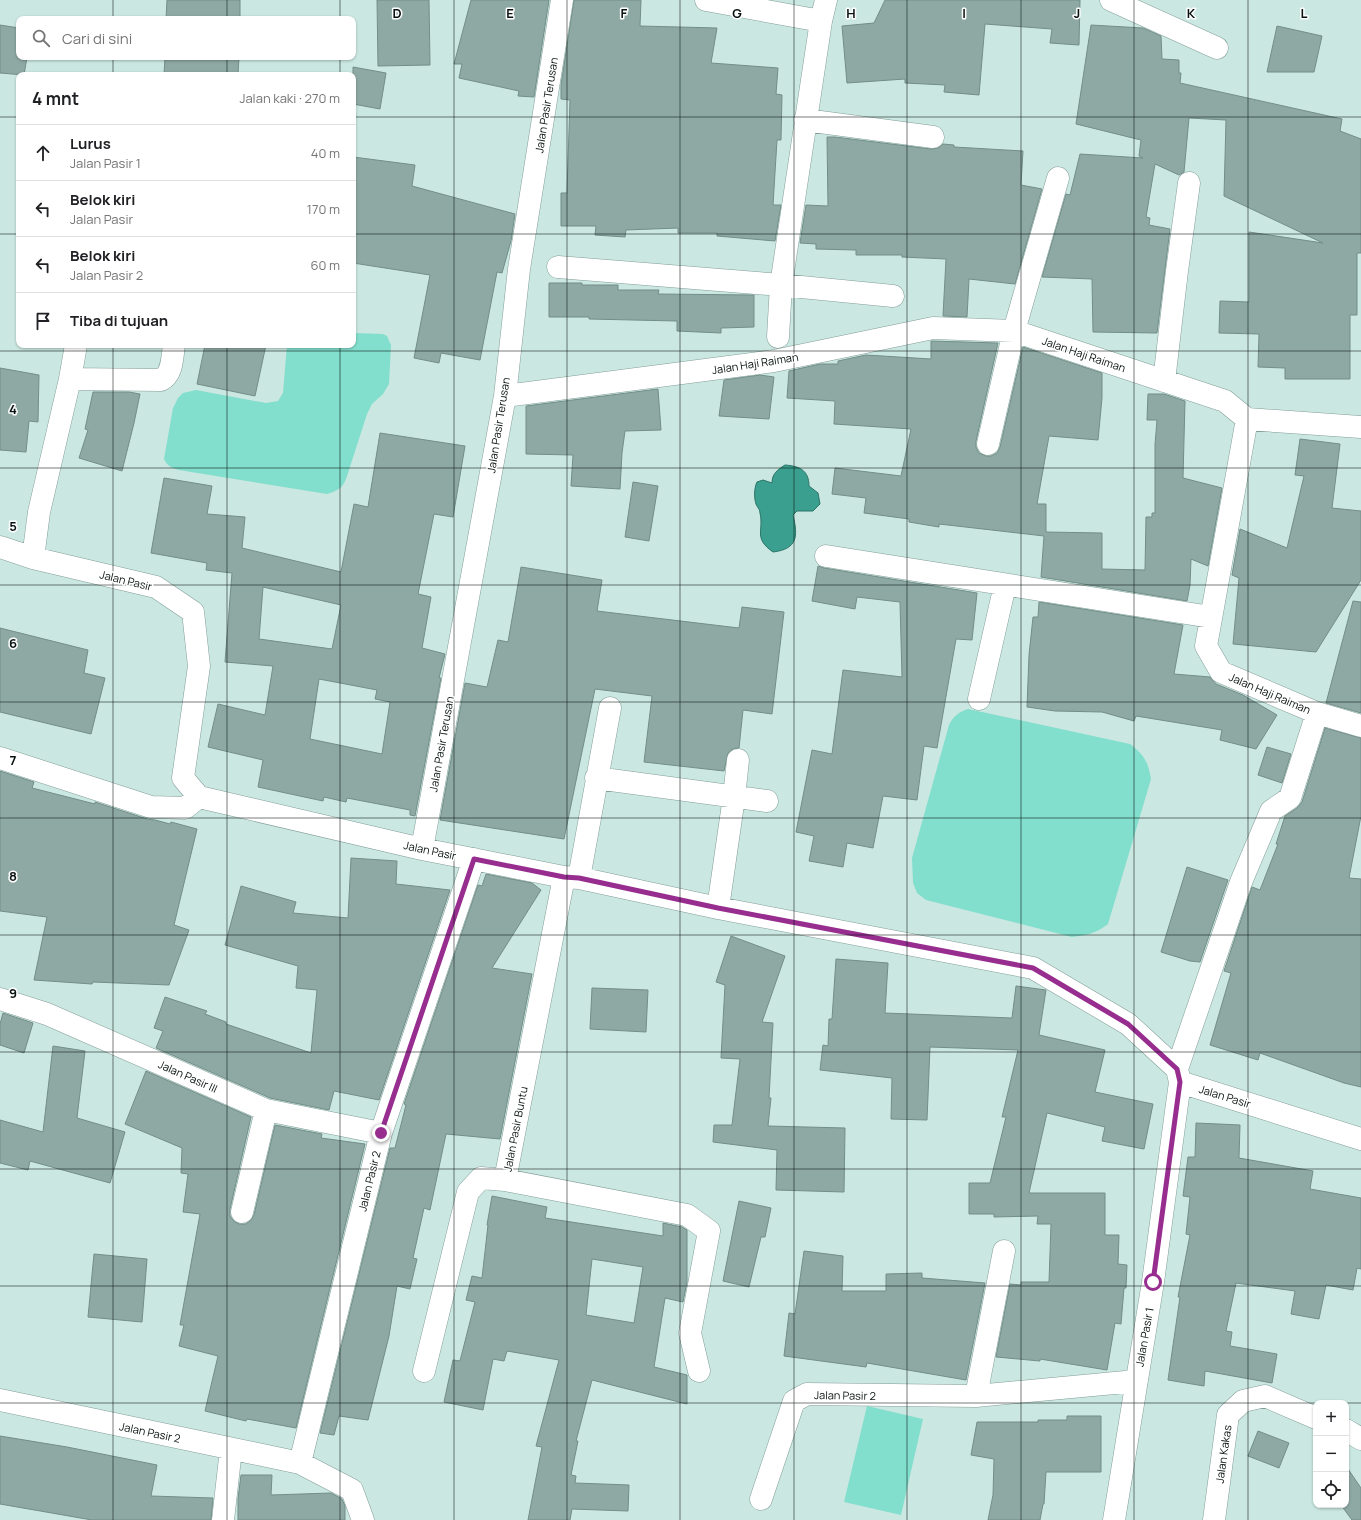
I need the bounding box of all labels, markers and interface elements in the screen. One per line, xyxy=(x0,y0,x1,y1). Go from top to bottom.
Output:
text: D xyxy=(392,4,402,22)
text: E xyxy=(506,4,514,22)
text: F xyxy=(621,4,628,22)
text: G xyxy=(732,4,742,22)
text: H xyxy=(846,4,856,22)
text: I xyxy=(962,4,966,22)
text: J xyxy=(1074,4,1080,22)
text: K xyxy=(1187,4,1196,22)
text: L xyxy=(1301,4,1308,22)
search box xyxy=(16,16,356,60)
icon: search xyxy=(30,27,52,49)
text: Cari di sini xyxy=(62,28,132,49)
street label: Jalan Pasir Terusan xyxy=(531,56,561,154)
text: 4 mnt xyxy=(32,87,79,110)
text: Jalan kaki · 270 m xyxy=(239,89,340,107)
text: Lurus xyxy=(70,133,111,154)
icon: ahead xyxy=(32,142,54,164)
text: 40 m xyxy=(311,144,340,162)
text: Jalan Pasir 1 xyxy=(70,154,141,172)
text: Belok kiri xyxy=(70,189,136,210)
icon: left xyxy=(32,198,54,220)
text: 170 m xyxy=(307,200,340,218)
text: Jalan Pasir xyxy=(70,210,133,228)
text: Belok kiri xyxy=(70,245,136,266)
icon: left xyxy=(32,254,54,276)
text: 60 m xyxy=(310,256,340,274)
text: Jalan Pasir 2 xyxy=(70,266,143,284)
icon: arrive xyxy=(32,310,54,332)
text: Tiba di tujuan xyxy=(70,310,168,331)
street label: Jalan Haji Raiman xyxy=(1040,333,1128,375)
street label: Jalan Haji Raiman xyxy=(711,349,799,377)
street label: Jalan Pasir Terusan xyxy=(483,376,513,474)
text: 4 xyxy=(9,400,17,418)
text: 5 xyxy=(9,517,17,535)
street label: Jalan Pasir xyxy=(98,566,154,594)
text: 6 xyxy=(9,634,17,652)
street label: Jalan Haji Raiman xyxy=(1227,669,1313,717)
street label: Jalan Pasir Terusan xyxy=(425,695,457,793)
text: 7 xyxy=(10,751,17,769)
street label: Jalan Pasir xyxy=(402,837,458,863)
text: 8 xyxy=(9,867,17,885)
text: 9 xyxy=(9,984,17,1002)
street label: Jalan Pasir III xyxy=(156,1056,220,1096)
street label: Jalan Pasir xyxy=(1197,1081,1253,1111)
street label: Jalan Pasir Buntu xyxy=(499,1085,531,1173)
route end xyxy=(372,1124,390,1142)
street label: Jalan Pasir 2 xyxy=(354,1149,384,1213)
route start xyxy=(1144,1273,1162,1291)
street label: Jalan Pasir 1 xyxy=(1131,1306,1157,1368)
street label: Jalan Pasir 2 xyxy=(814,1387,876,1403)
map controls xyxy=(1313,1400,1349,1508)
button: + xyxy=(1313,1400,1349,1436)
street label: Jalan Pasir 2 xyxy=(118,1418,182,1446)
street label: Jalan Kakas xyxy=(1211,1424,1235,1484)
button: − xyxy=(1313,1436,1349,1472)
button: locate xyxy=(1313,1472,1349,1508)

